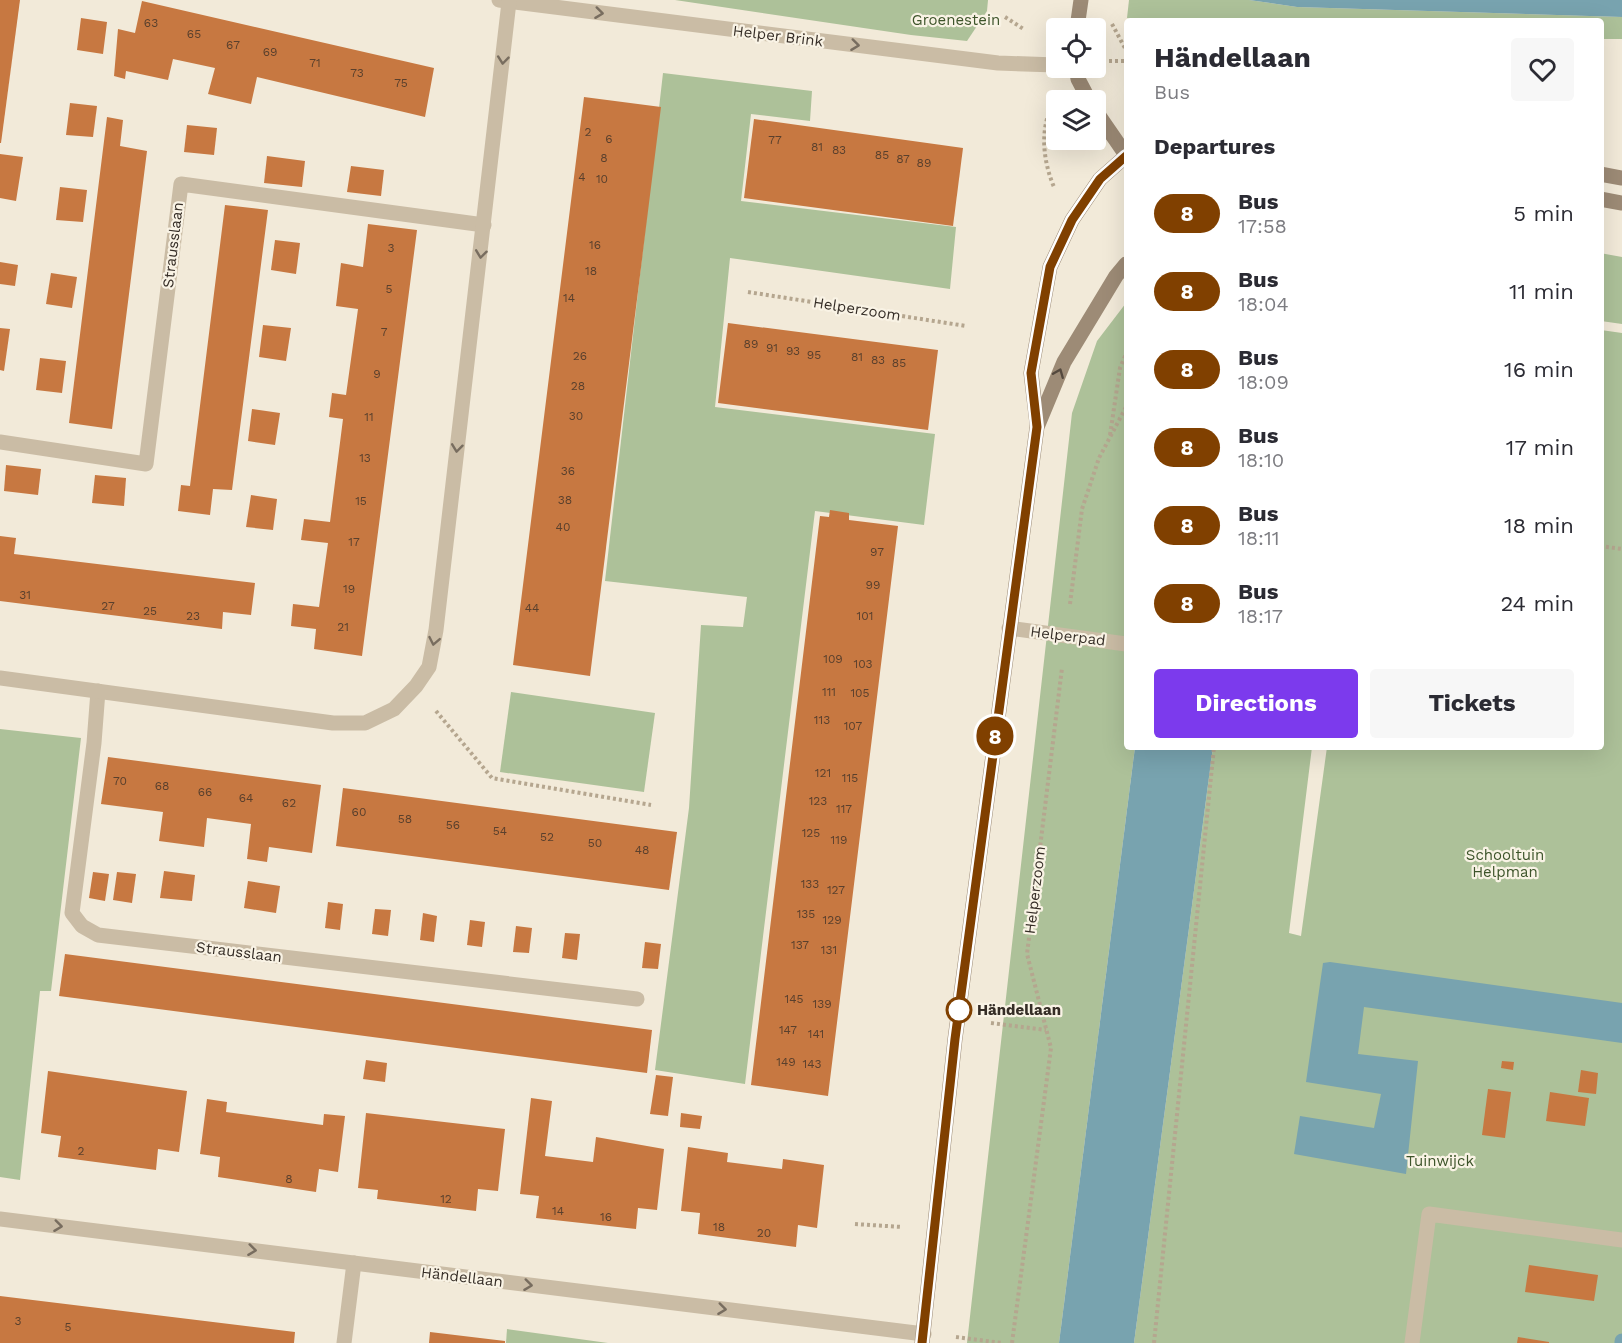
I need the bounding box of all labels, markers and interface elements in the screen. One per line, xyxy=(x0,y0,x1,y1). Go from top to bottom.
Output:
one-way arrow xyxy=(594,7,604,19)
park label: Groenestein xyxy=(912,11,1000,29)
house number: 63 xyxy=(144,16,158,30)
map controls xyxy=(1046,18,1106,150)
button: locate xyxy=(1046,18,1106,78)
street label: Helper Brink xyxy=(732,22,825,51)
house number: 65 xyxy=(187,27,201,41)
house number: 67 xyxy=(226,38,240,52)
button: heart xyxy=(1511,38,1574,101)
one-way arrow xyxy=(850,39,860,51)
text: Händellaan xyxy=(1154,41,1311,74)
house number: 69 xyxy=(263,45,277,59)
house number: 71 xyxy=(309,56,321,70)
one-way arrow xyxy=(497,56,509,65)
house number: 73 xyxy=(350,66,364,80)
house number: 75 xyxy=(394,76,408,90)
text: Bus xyxy=(1154,80,1190,104)
button: layers xyxy=(1046,90,1106,150)
house number: 2 xyxy=(585,125,592,139)
house number: 6 xyxy=(605,132,613,146)
house number: 77 xyxy=(768,133,782,147)
text: Departures xyxy=(1154,134,1275,159)
house number: 81 xyxy=(811,140,823,154)
house number: 83 xyxy=(832,143,846,157)
house number: 85 xyxy=(875,148,889,162)
house number: 8 xyxy=(600,151,608,165)
house number: 87 xyxy=(896,152,910,166)
house number: 89 xyxy=(917,156,931,170)
house number: 4 xyxy=(578,170,586,184)
house number: 10 xyxy=(596,172,608,186)
text: Bus xyxy=(1238,189,1278,214)
street label: Strausslaan xyxy=(159,201,187,289)
text: 8 xyxy=(1180,201,1194,226)
text: 5 min xyxy=(1513,201,1574,226)
text: 17:58 xyxy=(1238,214,1287,238)
house number: 16 xyxy=(589,238,601,252)
house number: 3 xyxy=(388,241,395,255)
one-way arrow xyxy=(475,249,487,258)
house number: 18 xyxy=(585,264,597,278)
text: Bus xyxy=(1238,267,1278,292)
text: 8 xyxy=(1180,279,1194,304)
text: 11 min xyxy=(1509,279,1574,304)
house number: 5 xyxy=(386,282,393,296)
house number: 14 xyxy=(563,291,575,305)
text: 18:04 xyxy=(1238,292,1289,316)
street label: Helperzoom xyxy=(812,293,902,325)
house number: 7 xyxy=(381,325,388,339)
house number: 89 xyxy=(744,337,758,351)
house number: 91 xyxy=(766,341,778,355)
house number: 93 xyxy=(786,344,800,358)
text: Bus xyxy=(1238,345,1278,370)
house number: 95 xyxy=(807,348,821,362)
house number: 26 xyxy=(573,349,587,363)
house number: 81 xyxy=(851,350,863,364)
house number: 83 xyxy=(871,353,885,367)
house number: 85 xyxy=(892,356,906,370)
text: 8 xyxy=(1180,357,1194,382)
text: 16 min xyxy=(1504,357,1574,382)
house number: 9 xyxy=(373,367,381,381)
one-way arrow xyxy=(1052,368,1064,379)
text: 18:09 xyxy=(1238,370,1289,394)
house number: 28 xyxy=(571,379,585,393)
house number: 30 xyxy=(569,409,583,423)
house number: 11 xyxy=(364,410,374,424)
text: Bus xyxy=(1238,423,1278,448)
text: 8 xyxy=(1180,435,1194,460)
text: 17 min xyxy=(1506,435,1574,460)
one-way arrow xyxy=(452,443,464,452)
text: 18:10 xyxy=(1238,448,1284,472)
house number: 13 xyxy=(359,451,371,465)
house number: 36 xyxy=(561,464,575,478)
house number: 38 xyxy=(558,493,572,507)
house number: 15 xyxy=(355,494,367,508)
text: Bus xyxy=(1238,501,1278,526)
text: 8 xyxy=(1180,513,1194,538)
text: 18 min xyxy=(1504,513,1574,538)
house number: 40 xyxy=(556,520,570,534)
text: 18:11 xyxy=(1238,526,1280,550)
house number: 17 xyxy=(348,535,360,549)
house number: 97 xyxy=(870,545,884,559)
house number: 99 xyxy=(866,578,880,592)
text: Bus xyxy=(1238,579,1278,604)
house number: 19 xyxy=(343,582,355,596)
house number: 31 xyxy=(19,588,31,602)
text: 8 xyxy=(1180,591,1194,616)
text: 24 min xyxy=(1500,591,1574,616)
house number: 27 xyxy=(101,599,115,613)
house number: 44 xyxy=(525,601,539,615)
house number: 25 xyxy=(143,604,157,618)
text: 18:17 xyxy=(1238,604,1283,628)
house number: 23 xyxy=(186,609,200,623)
house number: 101 xyxy=(857,609,873,623)
house number: 21 xyxy=(337,620,349,634)
street label: Helperpad xyxy=(1029,622,1107,650)
one-way arrow xyxy=(428,636,441,646)
house number: 109 xyxy=(823,652,843,666)
house number: 103 xyxy=(854,657,872,671)
button: Directions xyxy=(1154,669,1358,738)
button: Tickets xyxy=(1370,669,1574,738)
house number: 111 xyxy=(822,685,836,699)
house number: 105 xyxy=(850,686,870,700)
house number: 113 xyxy=(814,713,830,727)
line badge: 8 xyxy=(976,716,1014,756)
house number: 107 xyxy=(844,719,863,733)
text: 8 xyxy=(988,724,1002,749)
house number: 121 xyxy=(815,766,831,780)
house number: 115 xyxy=(842,771,858,785)
house number: 70 xyxy=(113,774,127,788)
house number: 68 xyxy=(155,779,169,793)
house number: 66 xyxy=(198,785,212,799)
house number: 64 xyxy=(239,791,253,805)
house number: 123 xyxy=(809,794,827,808)
house number: 62 xyxy=(282,796,296,810)
house number: 117 xyxy=(836,802,852,816)
house number: 60 xyxy=(352,805,366,819)
house number: 58 xyxy=(398,812,412,826)
house number: 56 xyxy=(446,818,460,832)
house number: 54 xyxy=(493,824,507,838)
house number: 125 xyxy=(802,826,820,840)
house number: 52 xyxy=(540,830,554,844)
house number: 119 xyxy=(831,833,847,847)
house number: 50 xyxy=(588,836,602,850)
house number: 48 xyxy=(635,843,649,857)
street label: Helperzoom xyxy=(1021,845,1049,935)
park label: Schooltuin Helpman xyxy=(1466,846,1544,881)
house number: 133 xyxy=(801,877,819,891)
house number: 127 xyxy=(827,883,845,897)
house number: 135 xyxy=(797,907,815,921)
house number: 129 xyxy=(822,913,842,927)
street label: Strausslaan xyxy=(195,938,283,966)
house number: 137 xyxy=(791,938,809,952)
house number: 131 xyxy=(821,943,837,957)
house number: 145 xyxy=(785,992,804,1006)
house number: 139 xyxy=(812,997,832,1011)
marker: Händellaan xyxy=(946,997,972,1023)
place label: Händellaan xyxy=(977,1001,1061,1019)
house number: 147 xyxy=(779,1023,797,1037)
house number: 141 xyxy=(808,1027,824,1041)
house number: 149 xyxy=(776,1055,796,1069)
house number: 143 xyxy=(802,1057,822,1071)
house number: 2 xyxy=(78,1144,85,1158)
park label: Tuinwijck xyxy=(1406,1152,1474,1170)
house number: 8 xyxy=(285,1172,293,1186)
house number: 12 xyxy=(440,1192,452,1206)
house number: 14 xyxy=(552,1204,564,1218)
house number: 16 xyxy=(600,1210,612,1224)
one-way arrow xyxy=(53,1220,63,1232)
house number: 18 xyxy=(713,1220,725,1234)
house number: 20 xyxy=(757,1226,771,1240)
one-way arrow xyxy=(247,1244,256,1256)
street label: Händellaan xyxy=(420,1263,504,1291)
one-way arrow xyxy=(524,1278,533,1291)
one-way arrow xyxy=(717,1303,726,1315)
house number: 3 xyxy=(15,1314,22,1328)
house number: 5 xyxy=(65,1320,72,1334)

